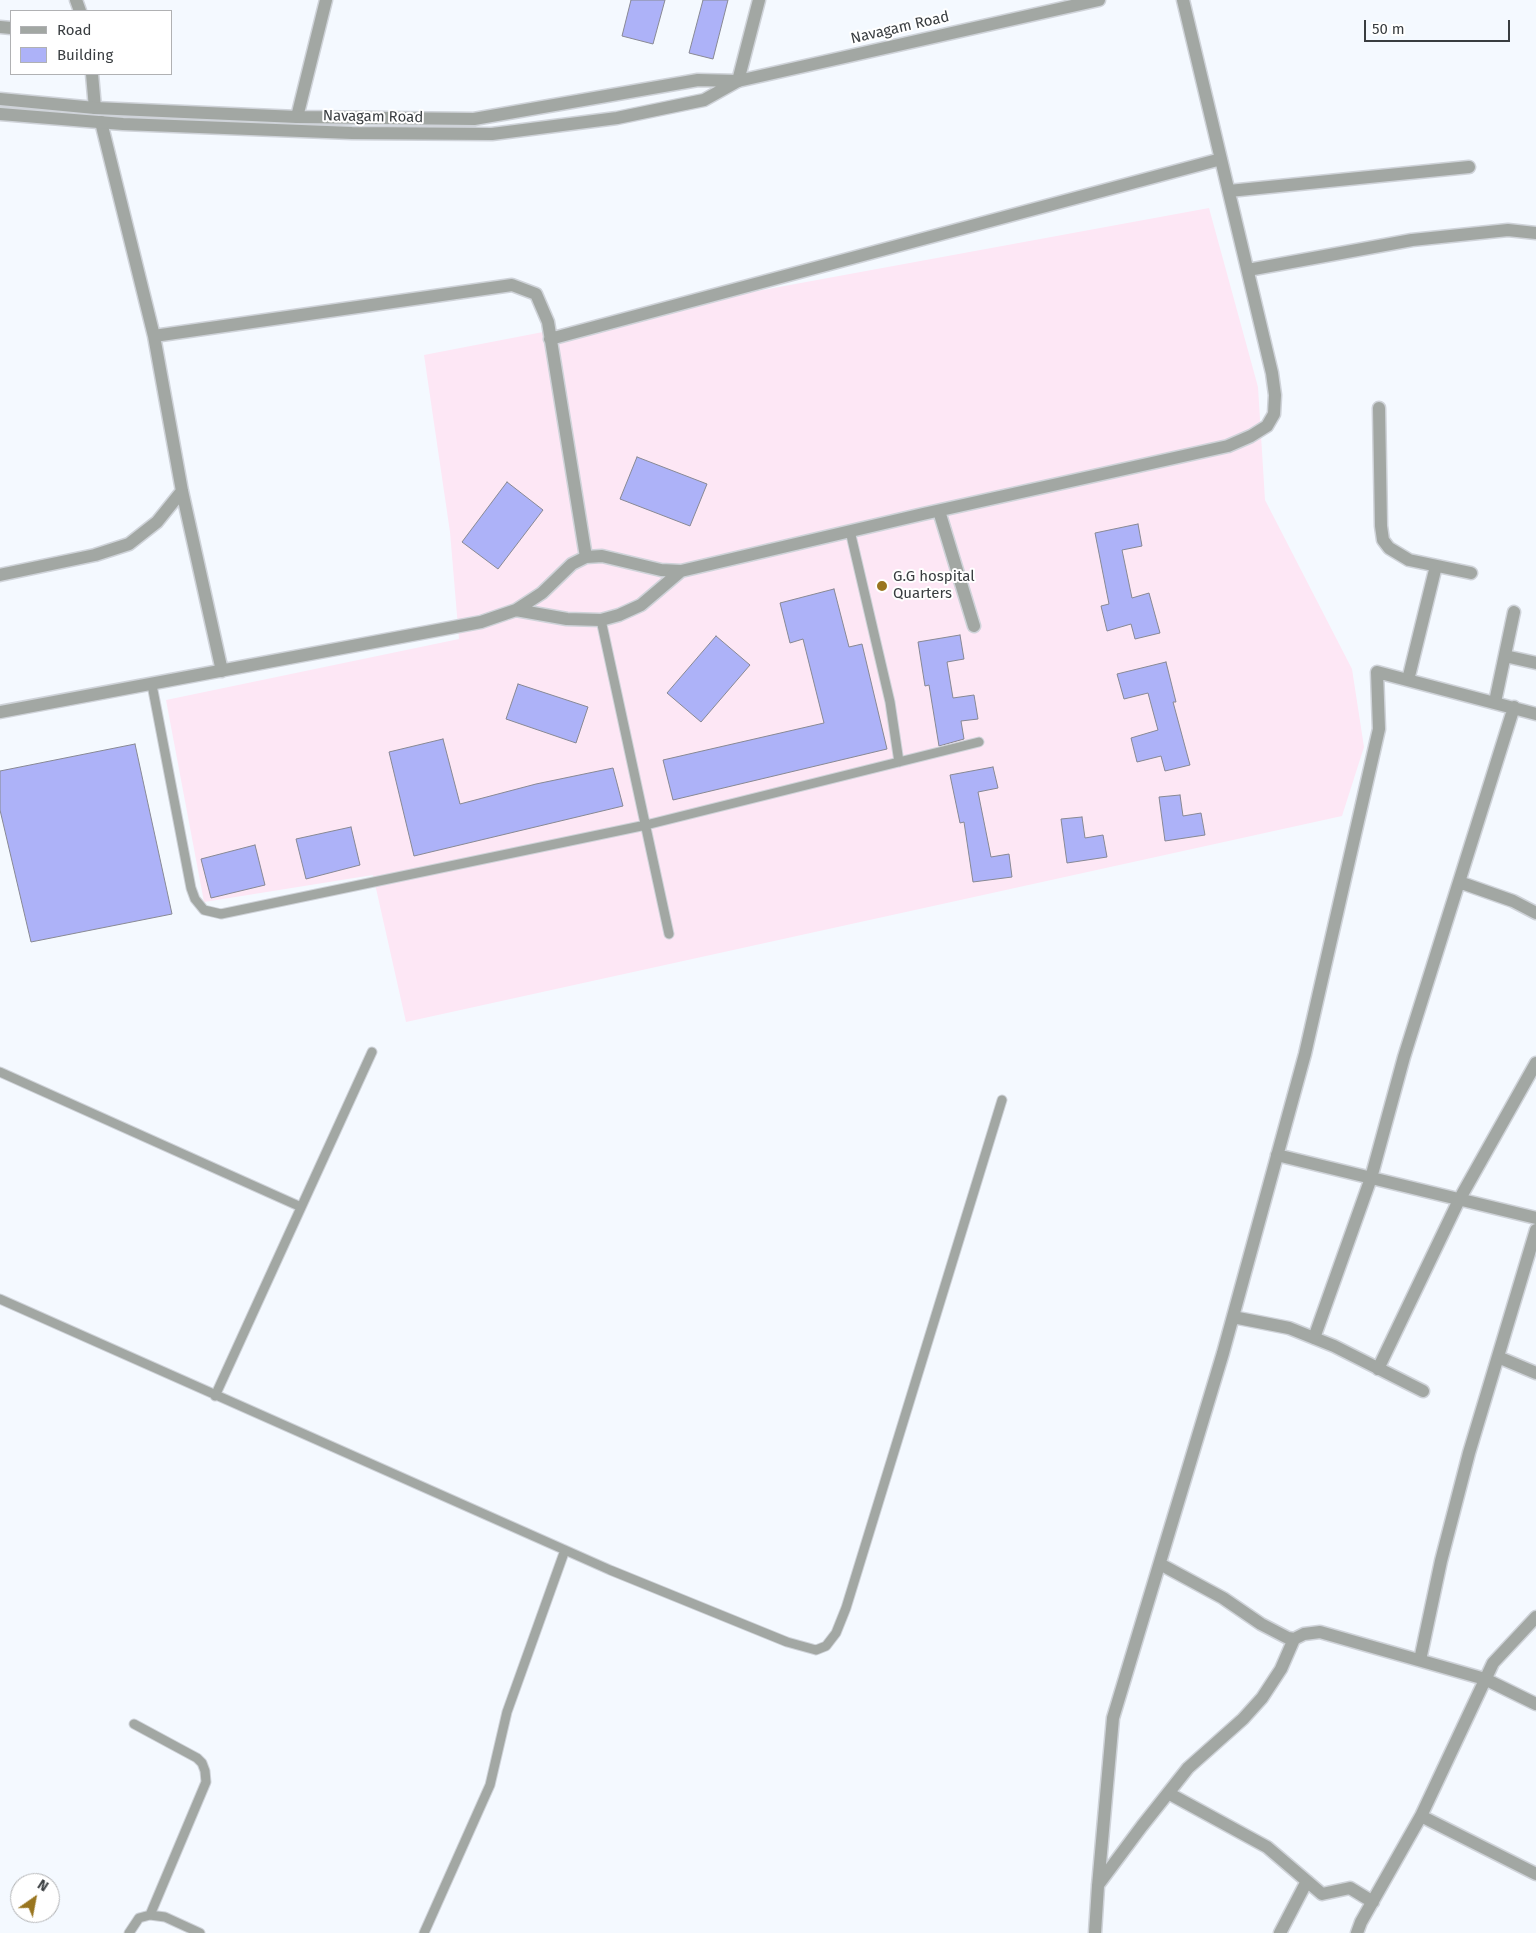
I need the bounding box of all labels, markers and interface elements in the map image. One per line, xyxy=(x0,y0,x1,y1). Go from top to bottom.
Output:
street label: Navagam Road xyxy=(849,8,951,48)
legend xyxy=(10,10,172,75)
scale bar xyxy=(1366,10,1512,42)
text: 50 m xyxy=(1372,20,1405,38)
text: Road xyxy=(57,21,92,39)
text: Building xyxy=(57,46,113,64)
street label: Navagam Road xyxy=(323,107,423,127)
place label: G.G hospital Quarters xyxy=(893,568,975,603)
marker: G.G hospital Quarters xyxy=(875,579,889,593)
north arrow xyxy=(10,1873,60,1923)
text: N xyxy=(34,1876,51,1895)

